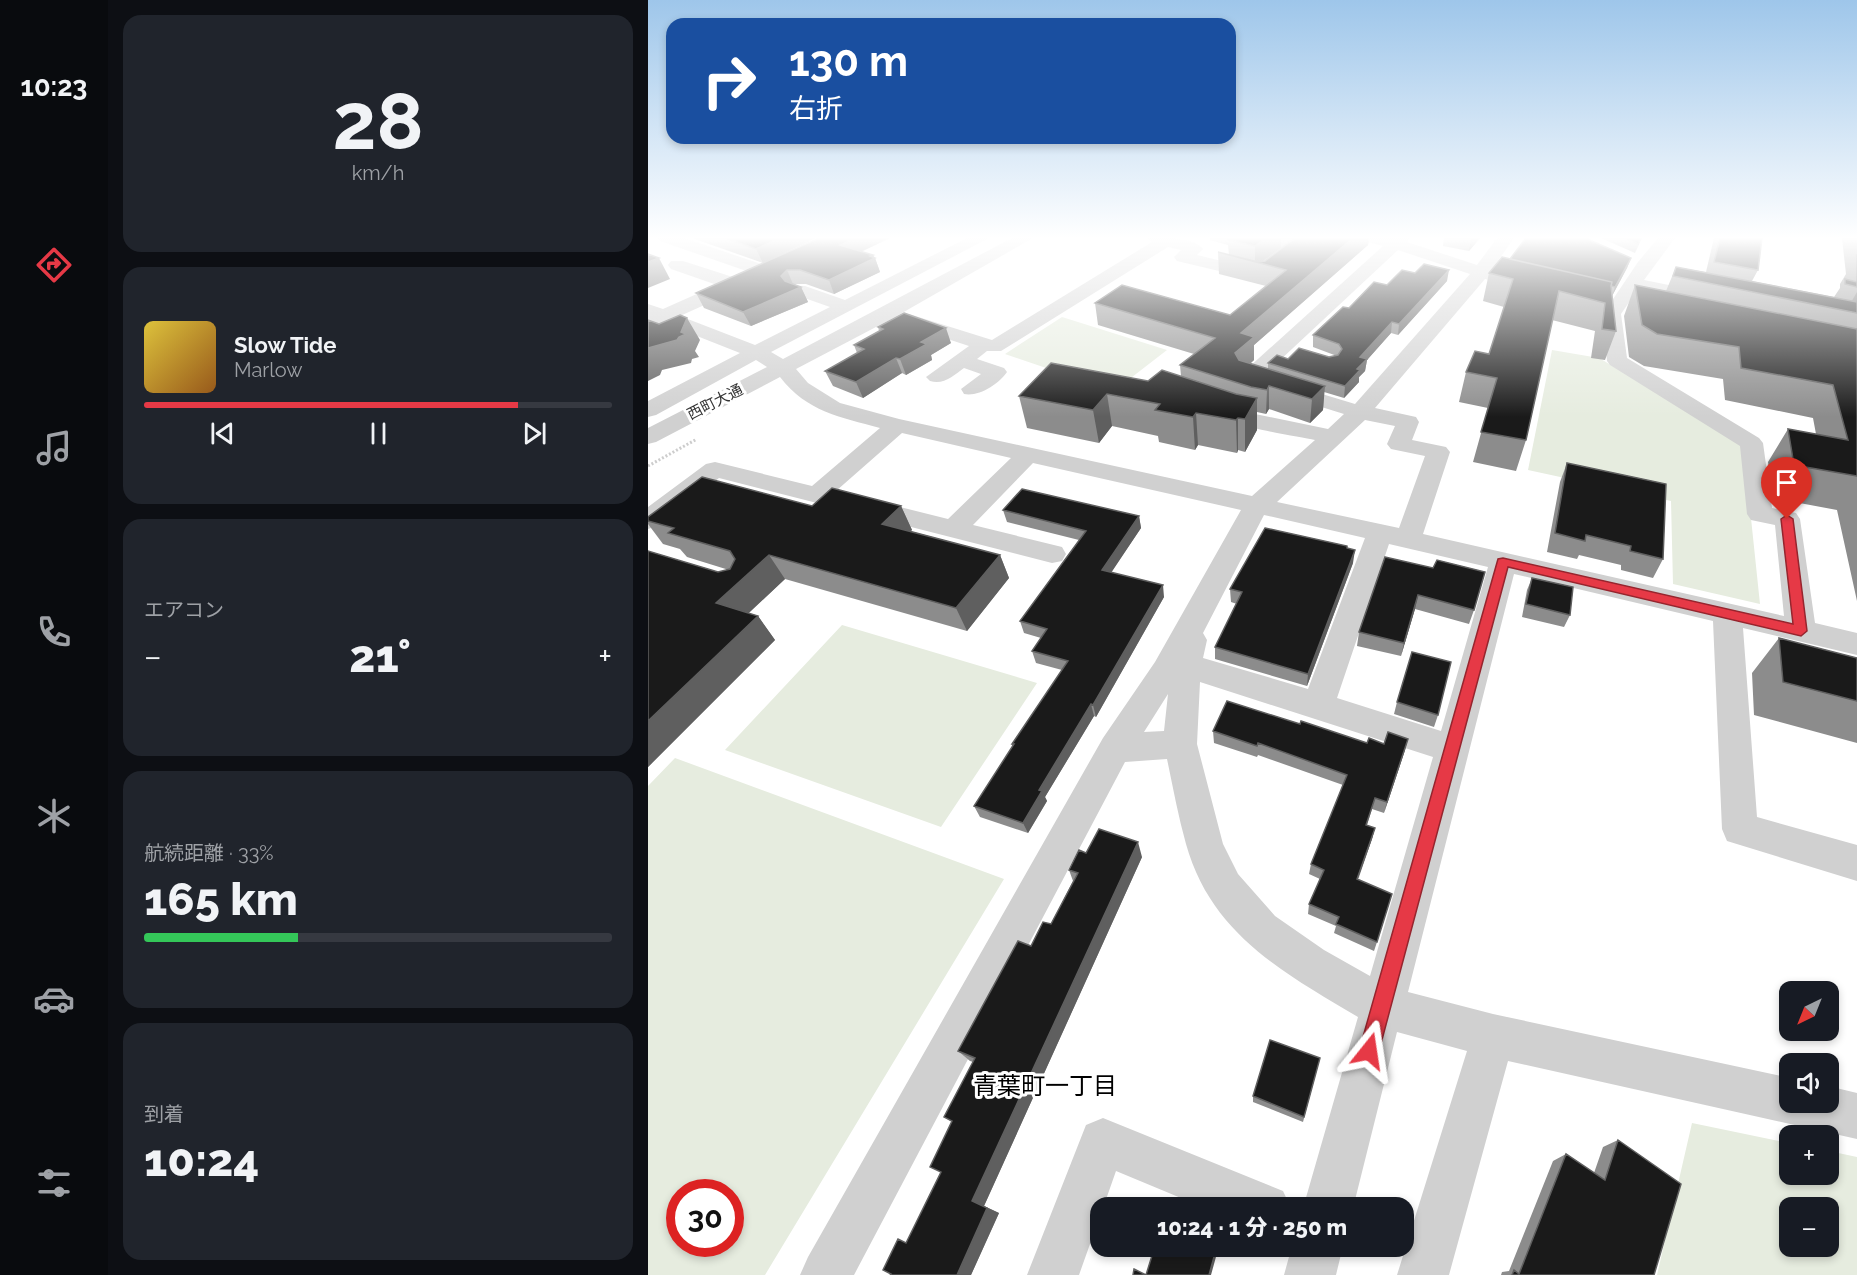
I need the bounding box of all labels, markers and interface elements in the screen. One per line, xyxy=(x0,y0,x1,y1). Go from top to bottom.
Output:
text: 130 m xyxy=(789,37,908,86)
icon: right xyxy=(690,42,768,120)
text: 10:23 xyxy=(21,71,87,102)
text: 28 xyxy=(332,76,424,167)
text: 右折 xyxy=(789,93,843,124)
text: km/h xyxy=(352,161,404,185)
icon: directions xyxy=(33,244,75,286)
text: Slow Tide xyxy=(234,332,336,358)
text: Marlow xyxy=(234,358,303,382)
street label: 西町大通 xyxy=(684,380,746,424)
icon: previous xyxy=(206,417,239,450)
icon: pause xyxy=(362,417,395,450)
icon: next xyxy=(518,417,551,450)
icon: music xyxy=(33,427,75,469)
pin xyxy=(1761,457,1812,519)
icon: arrive xyxy=(1770,466,1803,499)
text: エアコン xyxy=(144,598,224,622)
icon: phone xyxy=(33,611,75,653)
text: 21° xyxy=(349,630,411,683)
text: − xyxy=(144,637,162,676)
text: + xyxy=(598,637,612,676)
icon: climate xyxy=(33,795,75,837)
text: 航続距離 · 33% xyxy=(144,841,274,865)
text: 165 km xyxy=(144,873,298,926)
icon: car xyxy=(33,978,75,1020)
north arrow xyxy=(1779,981,1839,1041)
map controls xyxy=(1779,981,1839,1257)
position arrow xyxy=(1337,1019,1401,1083)
button: sound xyxy=(1779,1053,1839,1113)
district label: 青葉町一丁目 xyxy=(973,1071,1117,1100)
text: 到着 xyxy=(144,1102,184,1126)
button: + xyxy=(1779,1125,1839,1185)
text: 10:24 xyxy=(144,1134,259,1187)
icon: filters xyxy=(33,1162,75,1204)
speed limit sign: 30 xyxy=(666,1179,744,1257)
button: − xyxy=(1779,1197,1839,1257)
text: 10:24 · 1 分 · 250 m xyxy=(1157,1214,1347,1240)

